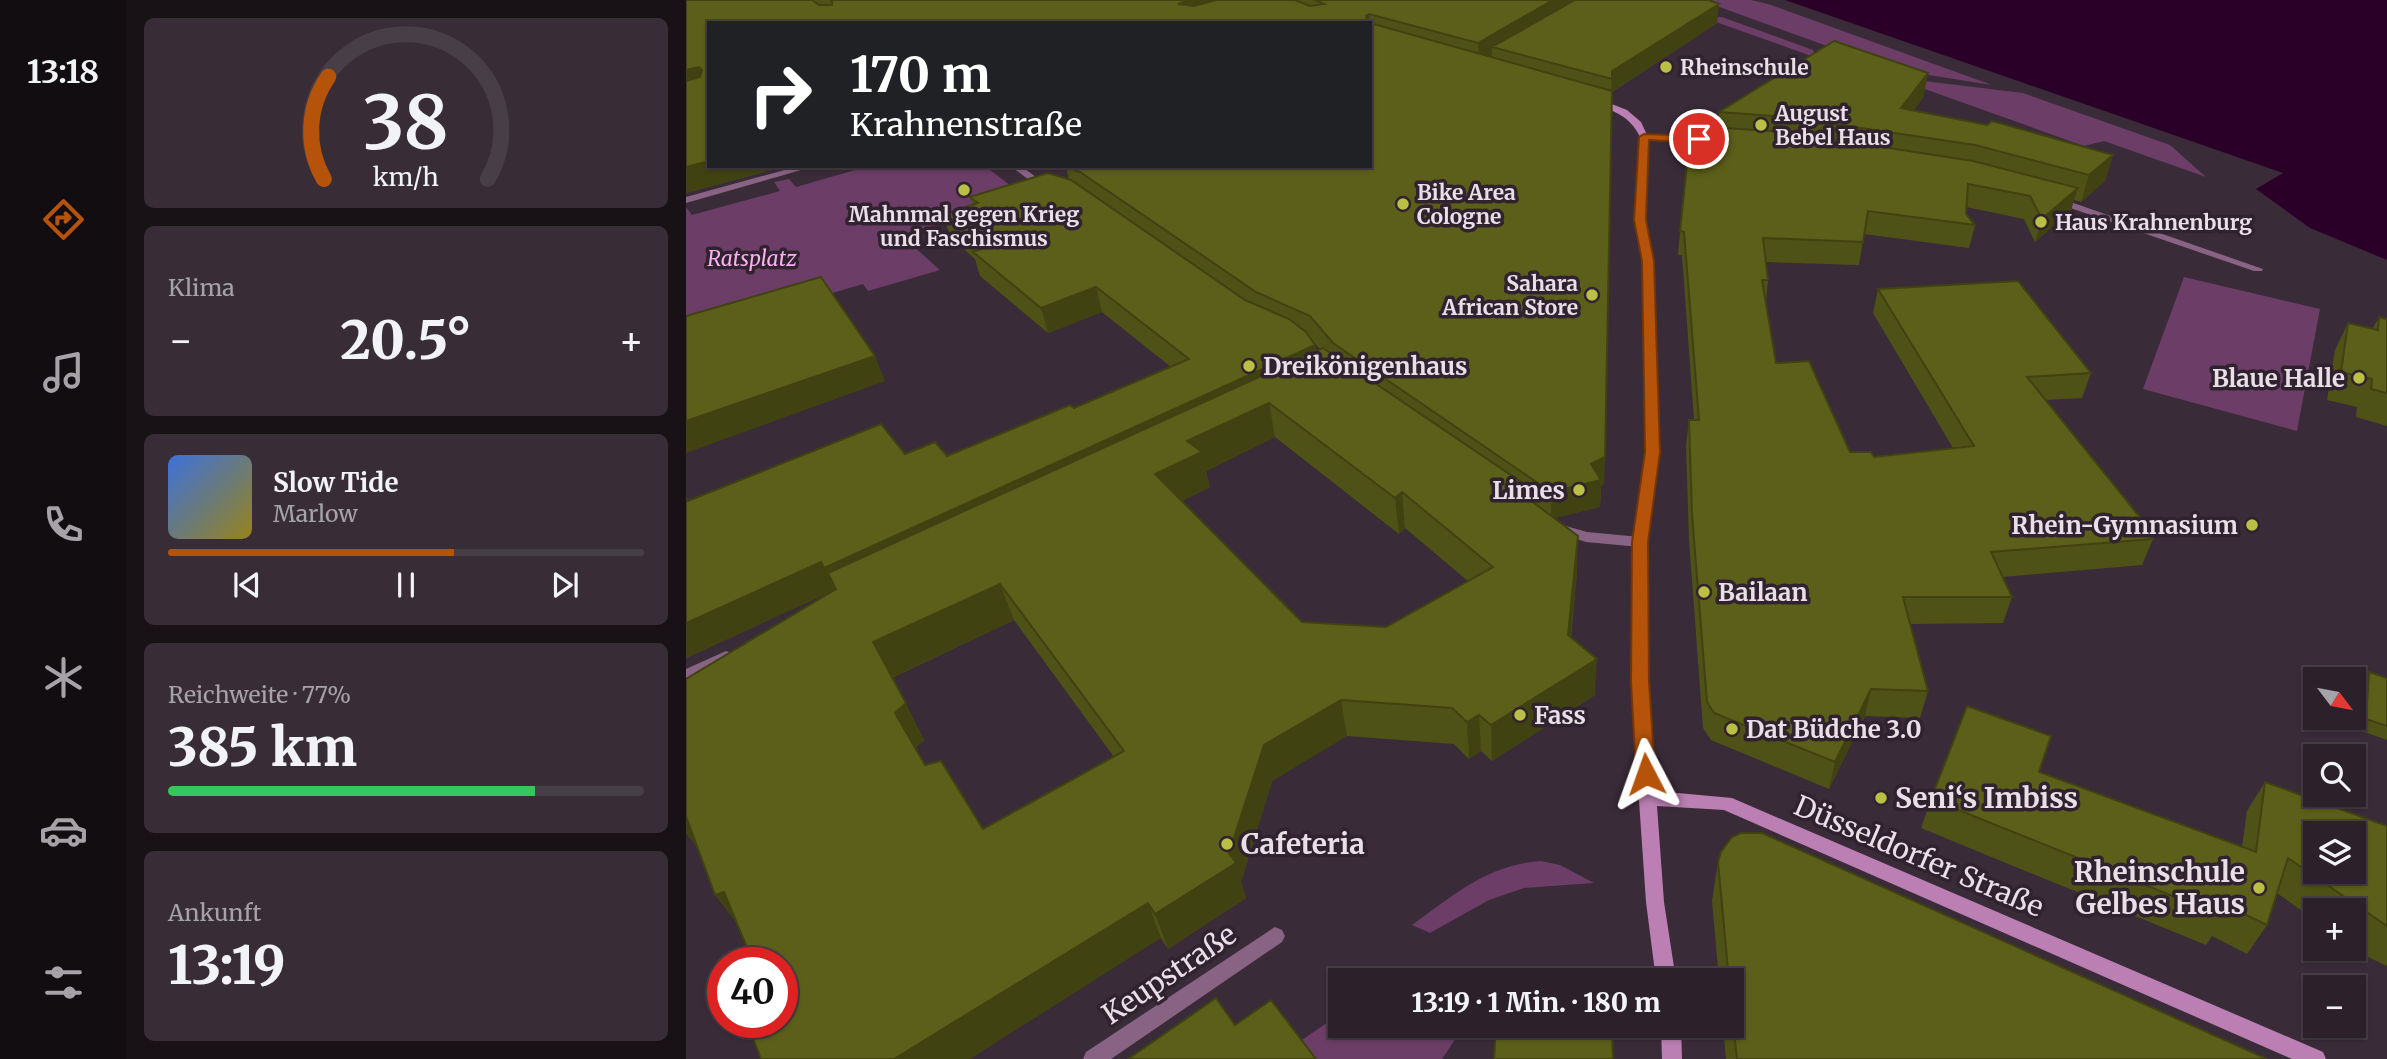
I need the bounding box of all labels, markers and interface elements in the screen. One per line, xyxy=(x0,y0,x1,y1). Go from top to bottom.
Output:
text: 170 m xyxy=(850,44,991,105)
icon: right xyxy=(735,49,826,140)
text: 13:18 xyxy=(27,52,99,92)
place label: Rheinschule xyxy=(1680,54,1809,81)
marker: Rheinschule xyxy=(1658,59,1674,75)
text: 38 xyxy=(363,77,449,169)
place label: August Bebel Haus xyxy=(1774,100,1891,151)
text: Krahnenstraße xyxy=(850,105,1082,145)
pin xyxy=(1669,109,1729,169)
marker: August Bebel Haus xyxy=(1753,117,1769,133)
icon: arrive xyxy=(1680,120,1718,158)
text: km/h xyxy=(373,161,439,193)
place label: Bike Area Cologne xyxy=(1417,179,1516,230)
marker: Mahnmal gegen Krieg und Faschismus xyxy=(956,182,972,198)
icon: directions xyxy=(39,195,88,244)
marker: Bike Area Cologne xyxy=(1395,196,1411,212)
place label: Mahnmal gegen Krieg und Faschismus xyxy=(849,201,1079,252)
place label: Haus Krahnenburg xyxy=(2055,209,2252,236)
marker: Haus Krahnenburg xyxy=(2033,214,2049,230)
park label: Ratsplatz xyxy=(707,245,797,272)
place label: Sahara African Store xyxy=(1441,270,1578,321)
text: Klima xyxy=(168,273,235,302)
marker: Sahara African Store xyxy=(1584,287,1600,303)
text: 20.5° xyxy=(340,308,472,373)
text: − xyxy=(168,317,193,364)
text: + xyxy=(619,317,644,364)
icon: music xyxy=(39,348,88,397)
place label: Dreikönigenhaus xyxy=(1263,351,1467,382)
marker: Dreikönigenhaus xyxy=(1241,358,1257,374)
place label: Blaue Halle xyxy=(2212,363,2345,394)
marker: Blaue Halle xyxy=(2351,370,2367,386)
text: Slow Tide xyxy=(273,466,399,499)
place label: Limes xyxy=(1492,475,1565,506)
marker: Limes xyxy=(1571,482,1587,498)
text: Marlow xyxy=(273,499,358,528)
icon: phone xyxy=(39,500,88,549)
place label: Rhein-Gymnasium xyxy=(2011,510,2238,541)
marker: Rhein-Gymnasium xyxy=(2244,517,2260,533)
icon: previous xyxy=(228,566,266,604)
icon: pause xyxy=(387,566,425,604)
icon: next xyxy=(546,566,584,604)
place label: Bailaan xyxy=(1718,577,1808,608)
marker: Bailaan xyxy=(1696,584,1712,600)
icon: climate xyxy=(39,653,88,702)
north arrow xyxy=(2303,667,2366,730)
map controls xyxy=(2303,667,2366,1038)
text: Reichweite · 77% xyxy=(168,680,351,709)
place label: Fass xyxy=(1534,700,1586,731)
marker: Fass xyxy=(1512,707,1528,723)
place label: Dat Büdche 3.0 xyxy=(1746,714,1922,745)
text: 385 km xyxy=(168,715,357,780)
marker: Dat Büdche 3.0 xyxy=(1724,721,1740,737)
position arrow xyxy=(1609,737,1683,811)
button: search xyxy=(2303,744,2366,807)
place label: Seni‘s Imbiss xyxy=(1895,780,2078,816)
street label: Düsseldorfer Straße xyxy=(1789,787,2049,925)
marker: Seni‘s Imbiss xyxy=(1873,790,1889,806)
icon: car xyxy=(39,806,88,855)
button: layers xyxy=(2303,821,2366,884)
place label: Cafeteria xyxy=(1241,826,1365,862)
marker: Cafeteria xyxy=(1219,836,1235,852)
place label: Rheinschule Gelbes Haus xyxy=(2074,854,2245,922)
marker: Rheinschule Gelbes Haus xyxy=(2251,880,2267,896)
text: Ankunft xyxy=(168,898,261,927)
button: + xyxy=(2303,898,2366,961)
street label: Keupstraße xyxy=(1095,916,1243,1032)
text: 13:19 xyxy=(168,933,286,998)
speed limit sign: 40 xyxy=(707,947,798,1038)
icon: filters xyxy=(39,958,88,1007)
button: − xyxy=(2303,975,2366,1038)
text: 13:19 · 1 Min. · 180 m xyxy=(1411,986,1661,1019)

